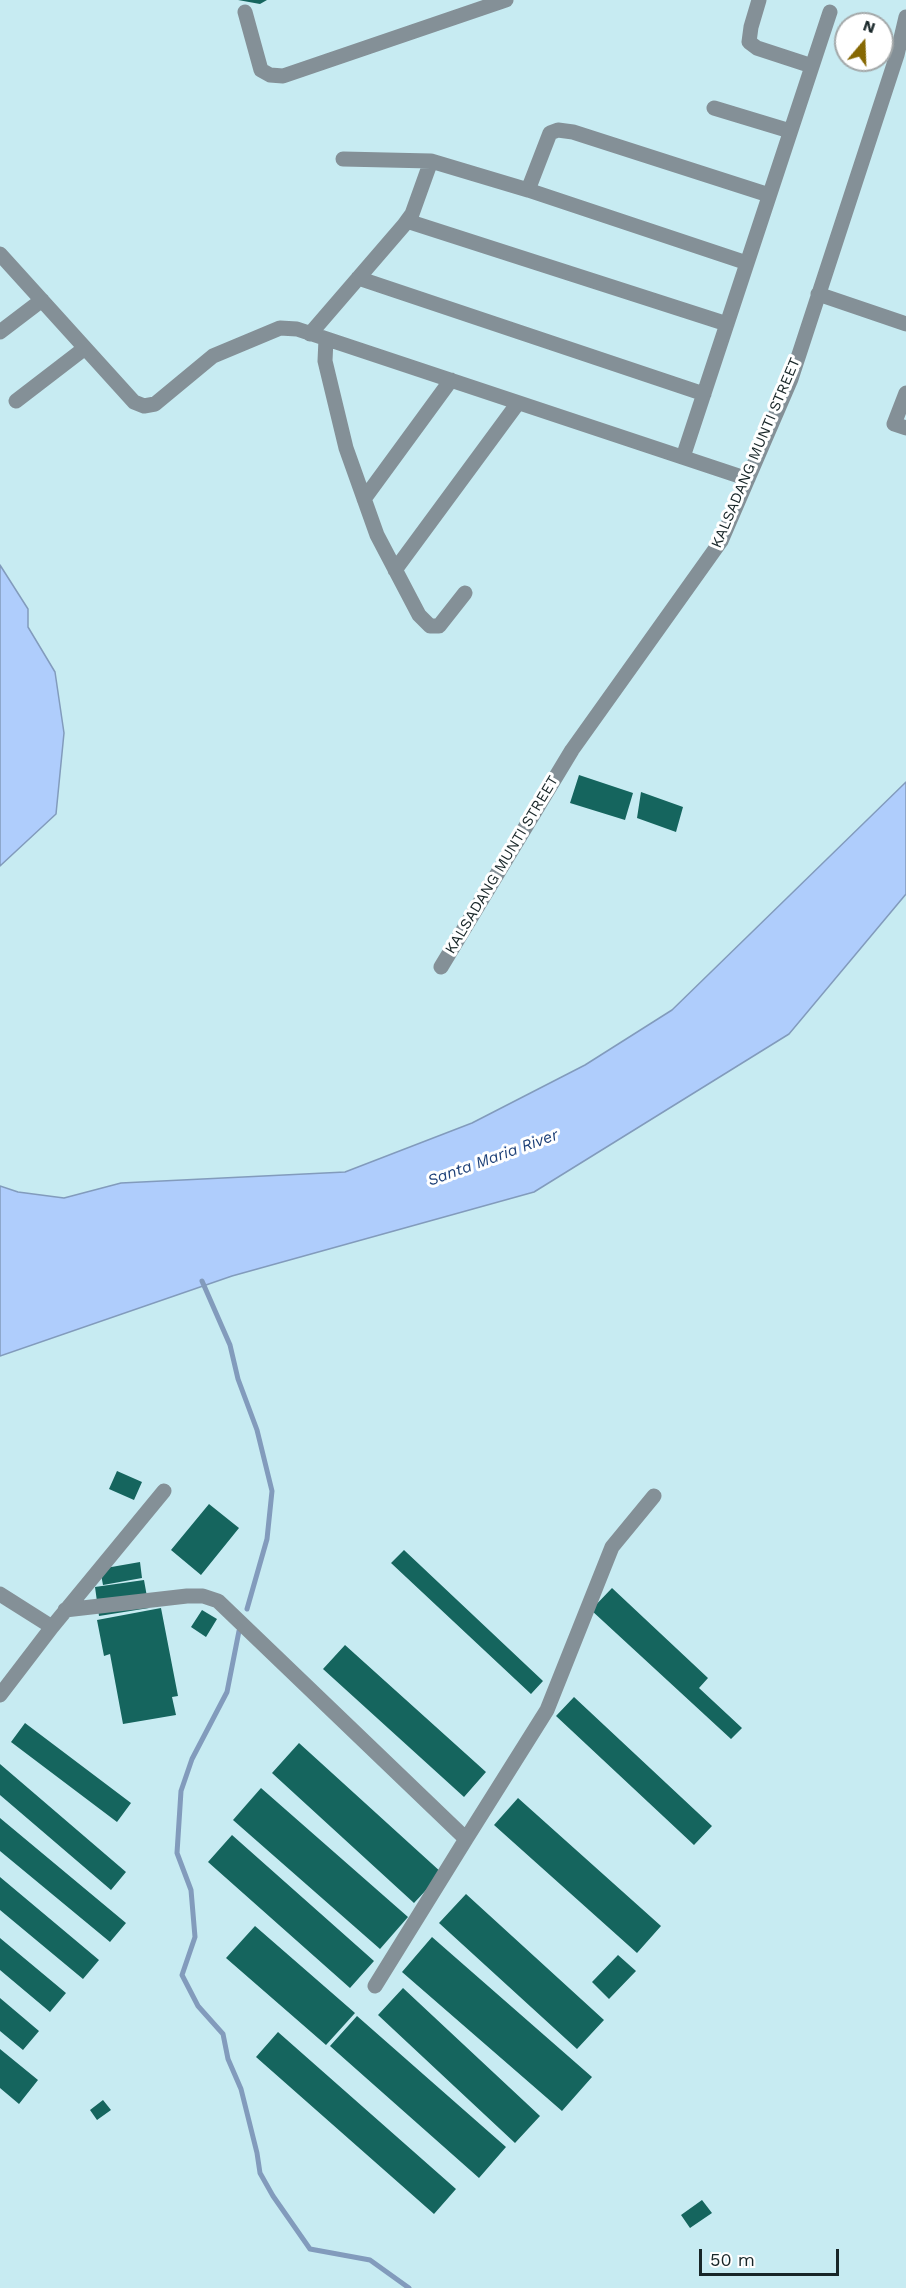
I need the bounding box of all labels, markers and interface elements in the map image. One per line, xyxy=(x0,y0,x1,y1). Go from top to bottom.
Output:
north arrow xyxy=(834,12,894,72)
text: N xyxy=(861,15,878,37)
street label: KALSADANG MUNTI STREET xyxy=(708,355,804,551)
street label: KALSADANG MUNTI STREET xyxy=(442,773,562,957)
water label: Santa Maria River xyxy=(425,1125,561,1191)
scale bar xyxy=(702,2237,842,2275)
text: 50 m xyxy=(710,2249,755,2270)

